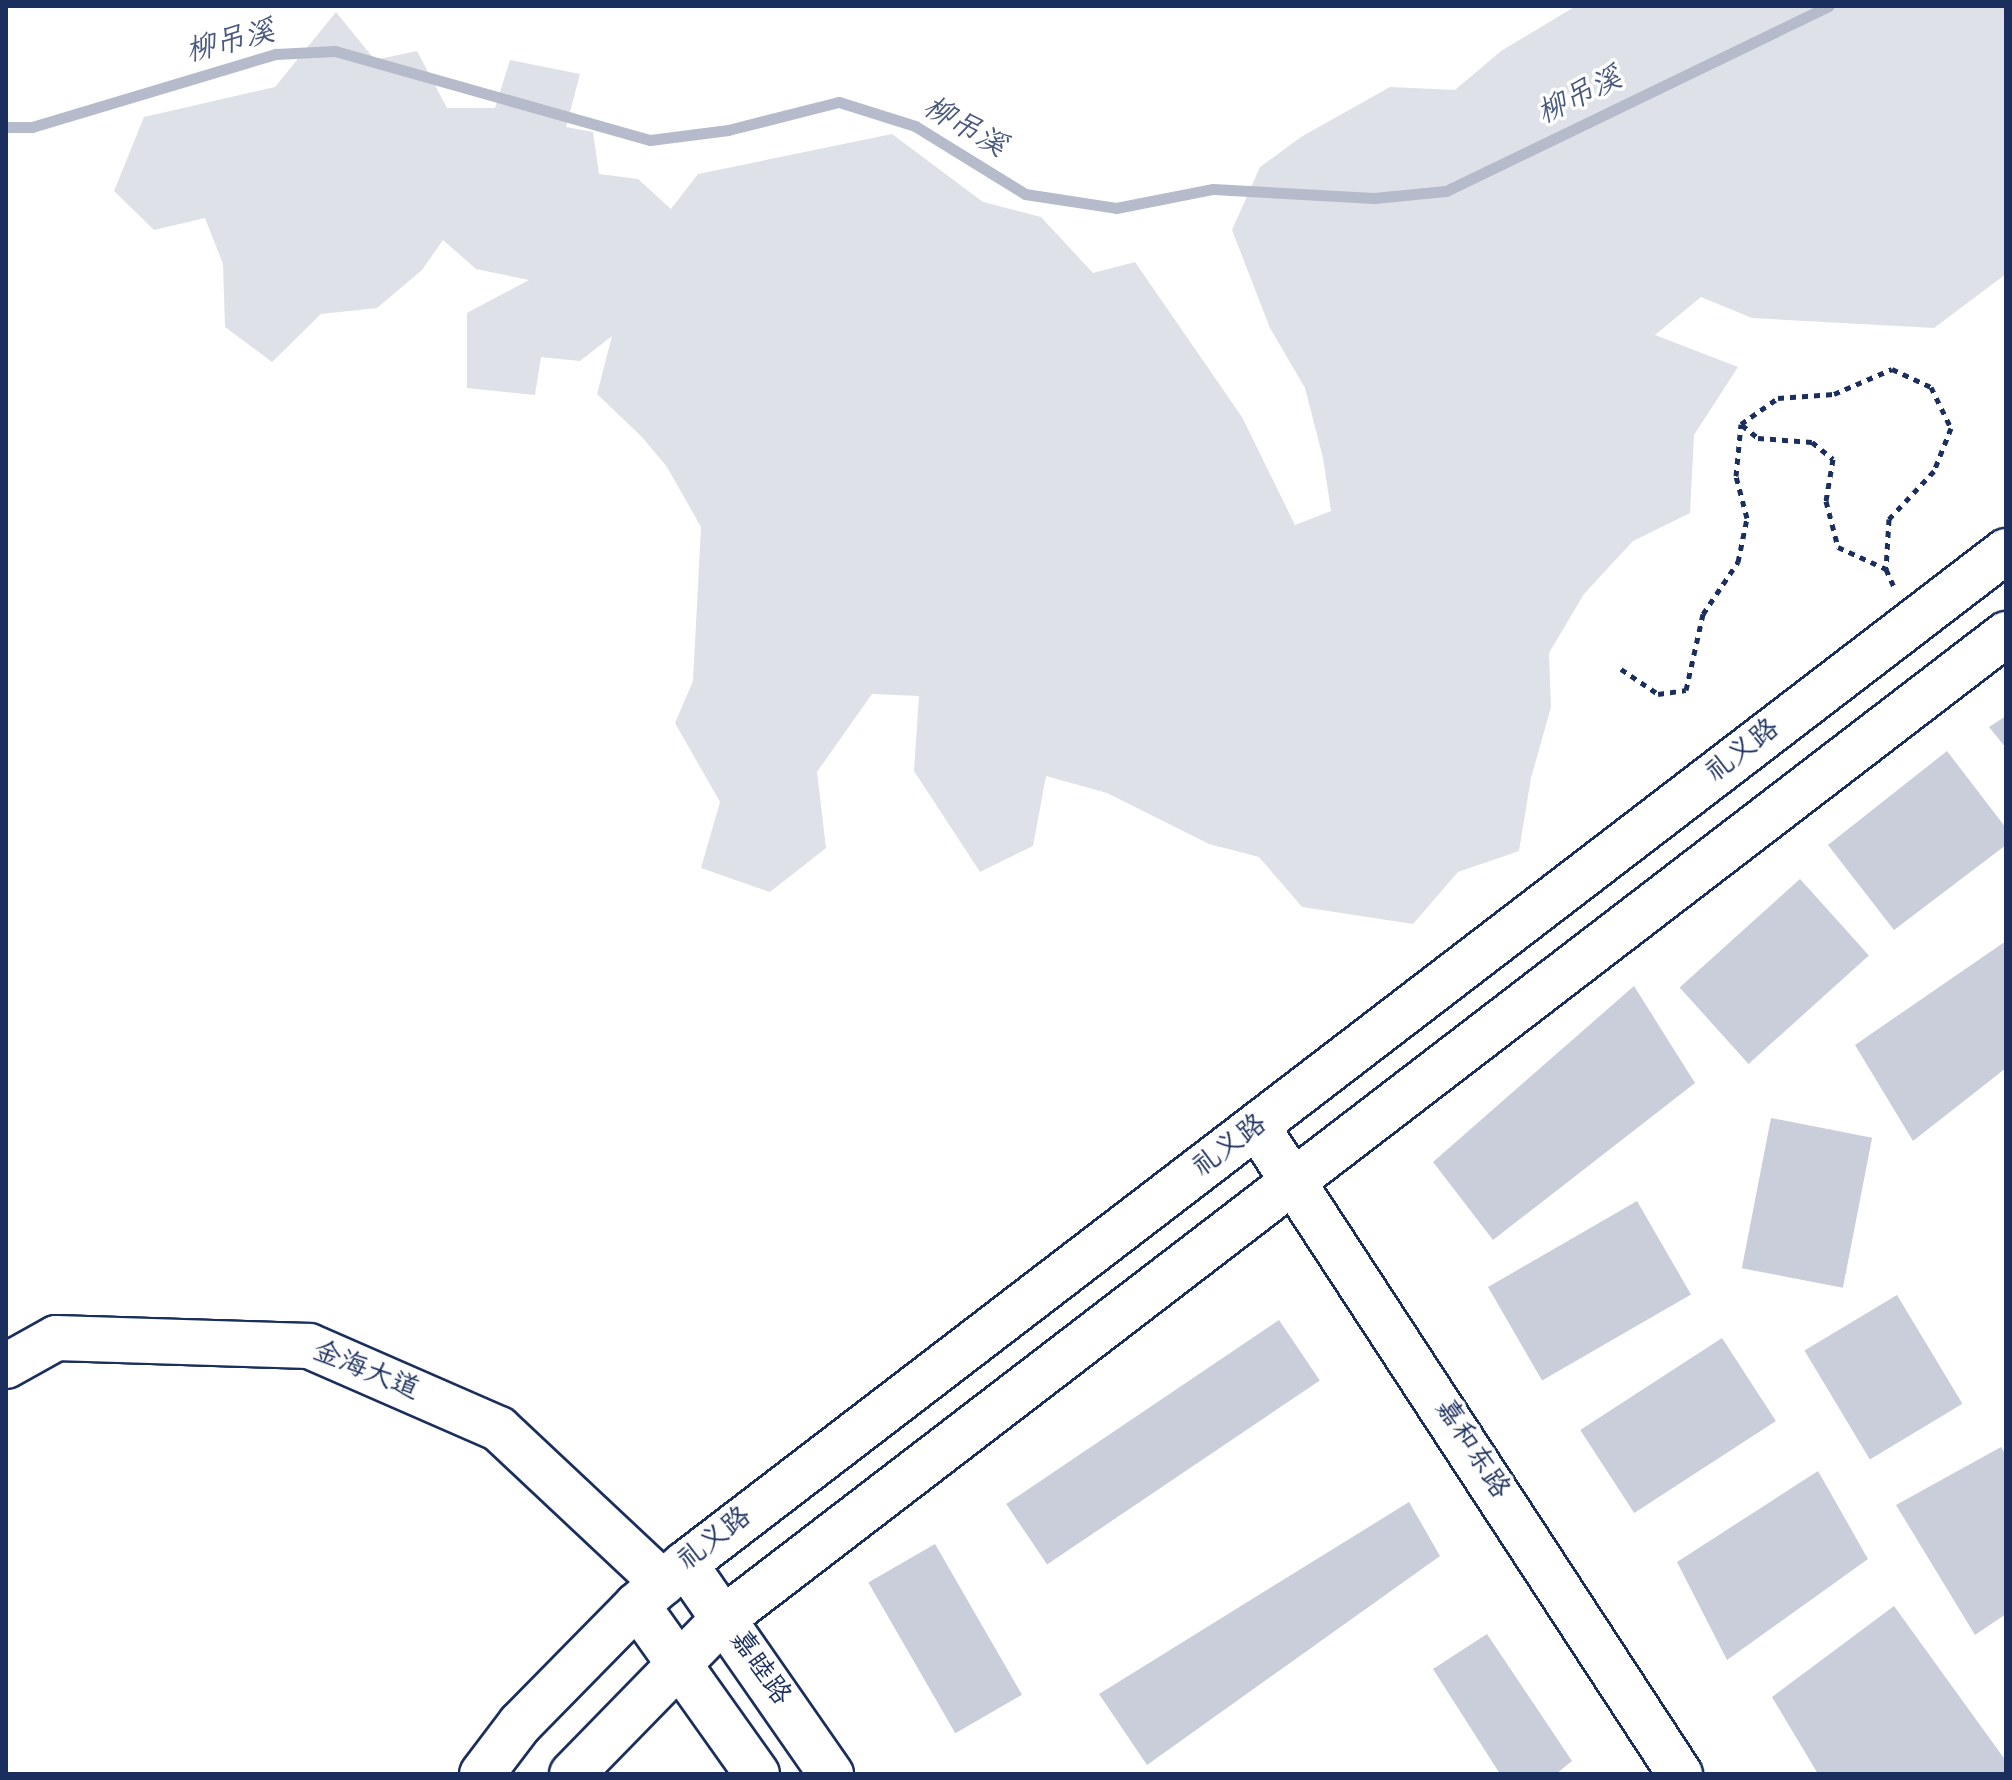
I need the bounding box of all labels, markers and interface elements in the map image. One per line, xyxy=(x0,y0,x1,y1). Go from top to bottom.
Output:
water label: 柳吊溪 xyxy=(183,17,279,73)
water label: 柳吊溪 xyxy=(1533,63,1629,135)
water label: 柳吊溪 xyxy=(915,92,1011,168)
street label: 礼义路 xyxy=(1701,714,1787,792)
street label: 礼义路 xyxy=(1187,1109,1275,1187)
street label: 金海大道 xyxy=(307,1336,423,1410)
street label: 嘉和东路 xyxy=(1425,1394,1515,1506)
street label: 礼义路 xyxy=(673,1502,759,1580)
street label: 嘉睦路 xyxy=(720,1625,796,1713)

